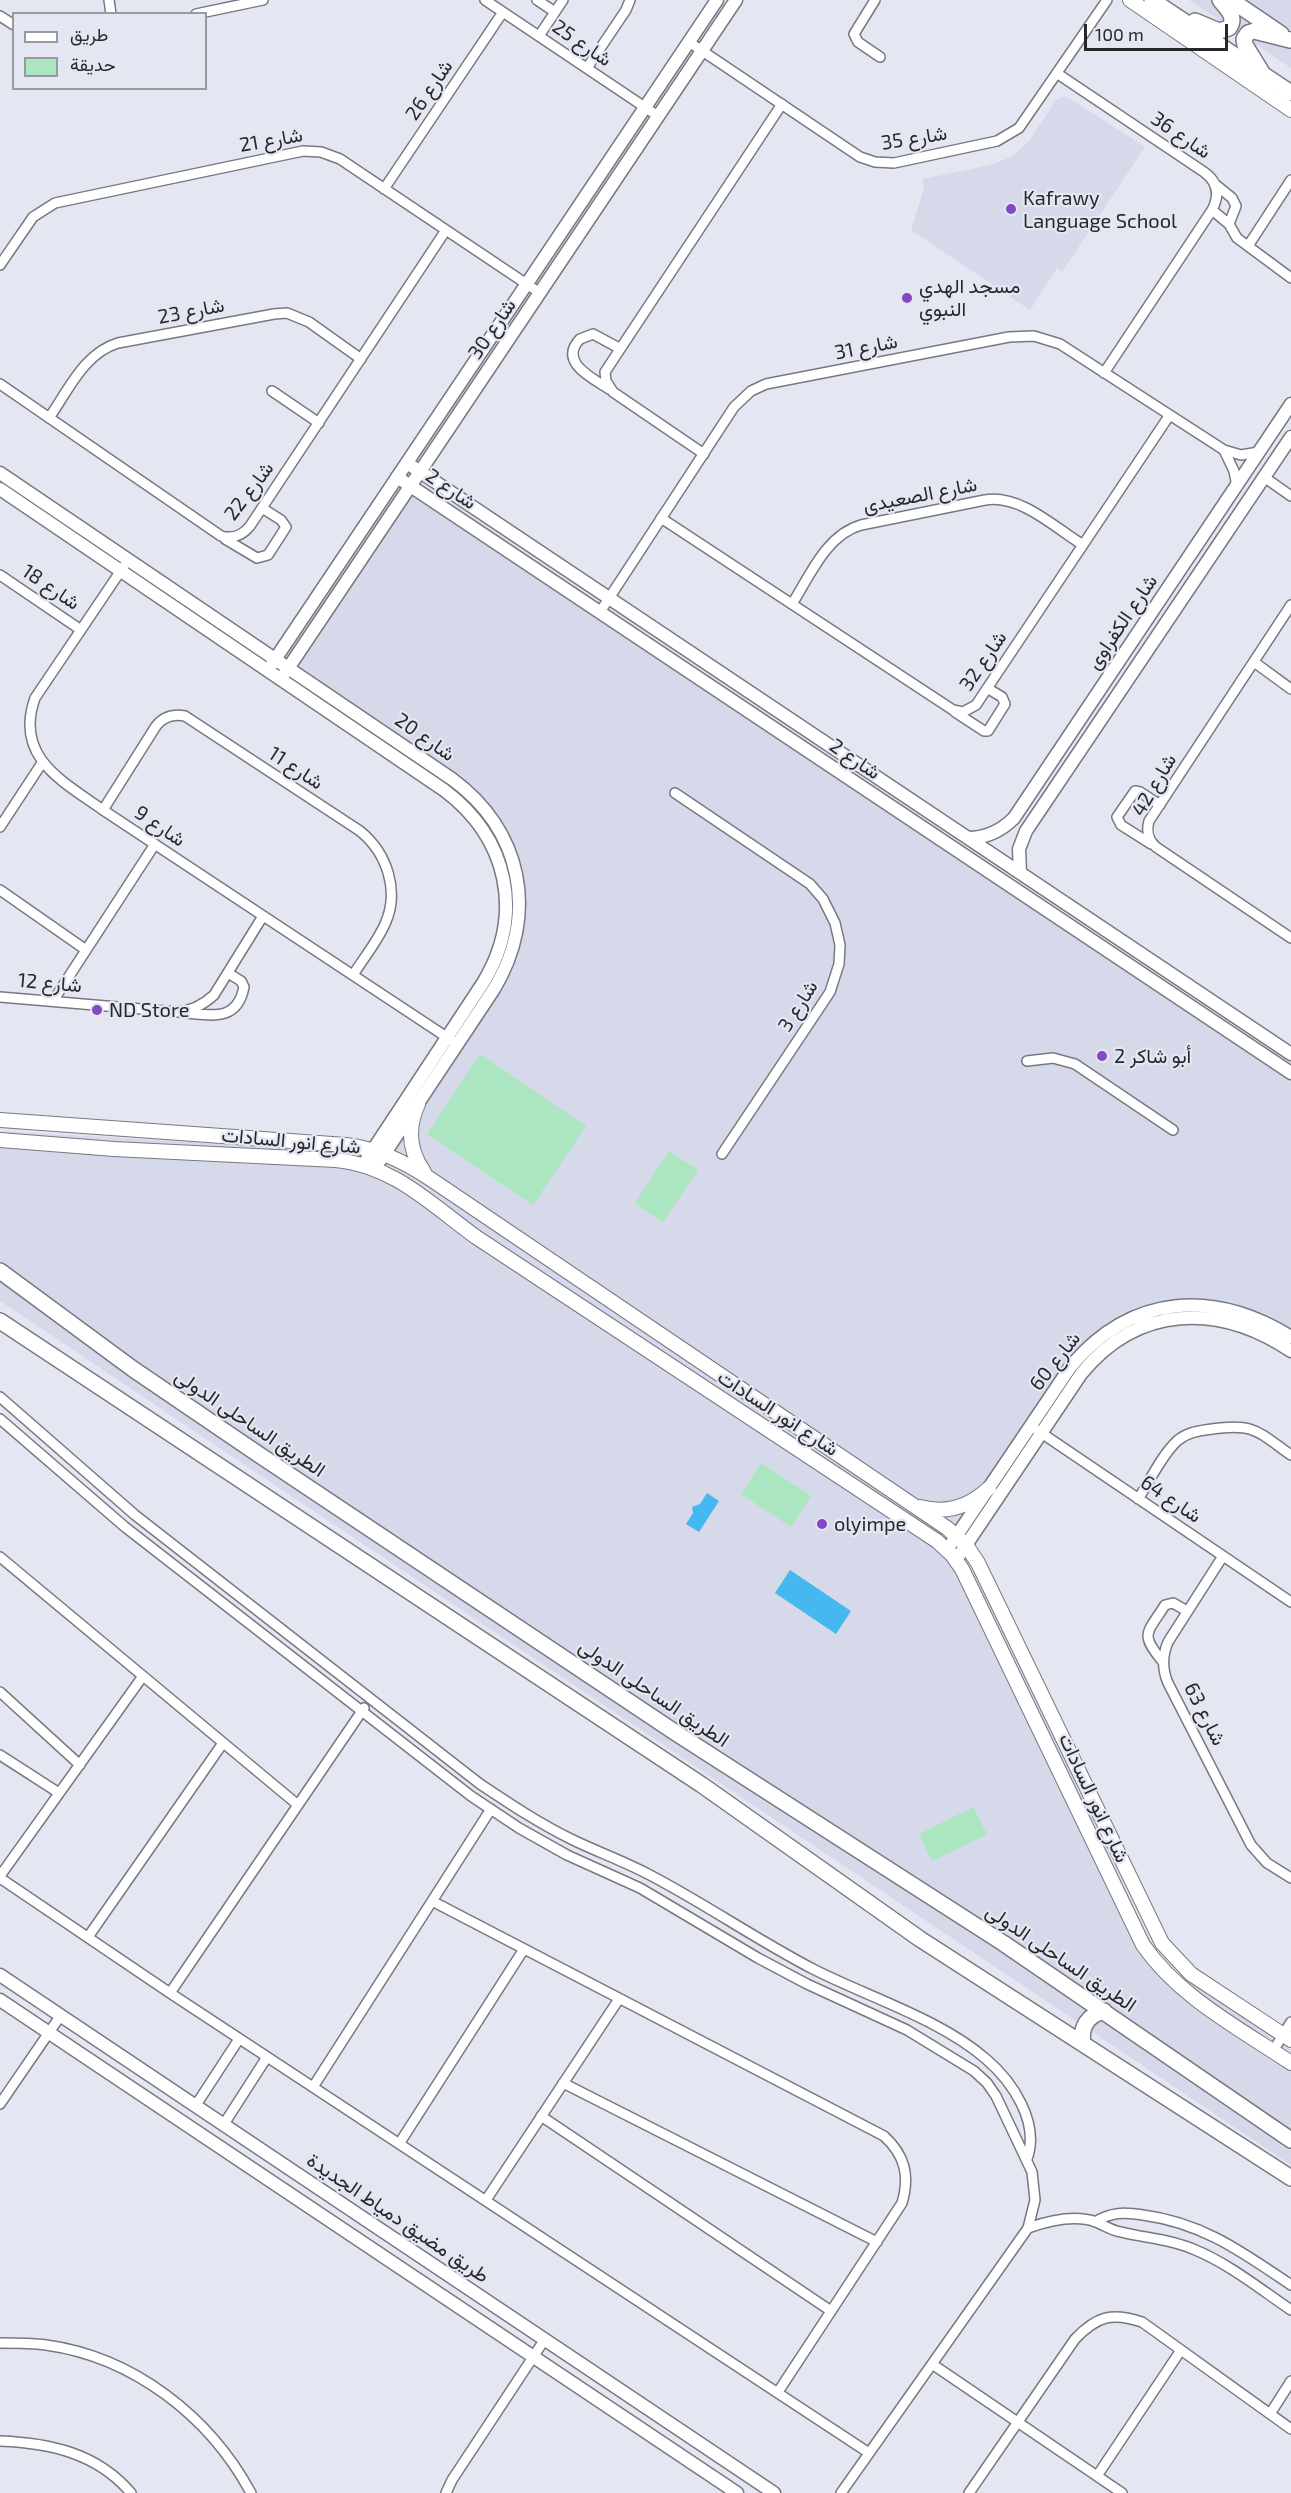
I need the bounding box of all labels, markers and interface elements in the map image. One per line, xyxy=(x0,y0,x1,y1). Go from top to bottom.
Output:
legend xyxy=(12,12,207,90)
scale bar xyxy=(1087,12,1231,50)
street label: شارع 25 xyxy=(548,14,616,72)
text: طريق xyxy=(70,23,108,45)
text: 100 m xyxy=(1095,23,1144,45)
text: حديقة xyxy=(70,53,116,75)
street label: شارع 26 xyxy=(400,55,458,125)
street label: شارع 36 xyxy=(1146,106,1216,164)
street label: شارع 35 xyxy=(879,121,949,155)
street label: شارع 21 xyxy=(237,123,305,157)
place label: Kafrawy Language School xyxy=(1023,186,1177,233)
marker: Kafrawy Language School xyxy=(1004,202,1018,216)
place label: مسجد الهدي النبوي xyxy=(919,274,1020,321)
marker: مسجد الهدي النبوي xyxy=(900,291,914,305)
street label: شارع 23 xyxy=(156,293,226,329)
street label: شارع 30 xyxy=(463,294,521,364)
street label: شارع 31 xyxy=(832,329,900,365)
street label: شارع 22 xyxy=(219,457,279,525)
street label: شارع 2 xyxy=(421,463,481,515)
street label: شارع الصعيدى xyxy=(861,472,979,518)
street label: شارع 18 xyxy=(17,559,85,615)
street label: شارع الكفراوى xyxy=(1082,570,1162,674)
street label: شارع 32 xyxy=(954,626,1012,696)
street label: شارع 20 xyxy=(390,708,460,766)
street label: شارع 2 xyxy=(825,733,885,785)
street label: شارع 11 xyxy=(264,741,328,795)
street label: شارع 42 xyxy=(1127,749,1181,821)
street label: شارع 9 xyxy=(130,800,190,852)
street label: شارع 12 xyxy=(17,968,83,998)
street label: شارع 3 xyxy=(773,976,823,1036)
place label: ND Store xyxy=(109,998,189,1022)
marker: ND Store xyxy=(90,1003,104,1017)
place label: أبو شاكر 2 xyxy=(1114,1044,1191,1068)
marker: أبو شاكر 2 xyxy=(1095,1049,1109,1063)
street label: شارع انور السادات xyxy=(220,1123,362,1159)
street label: شارع 60 xyxy=(1025,1327,1085,1395)
street label: الطريق الساحلى الدولى xyxy=(170,1364,330,1482)
street label: شارع انور السادات xyxy=(713,1365,843,1461)
street label: شارع 64 xyxy=(1136,1470,1206,1528)
place label: olyimpe xyxy=(834,1512,906,1536)
marker: olyimpe xyxy=(815,1517,829,1531)
street label: الطريق الساحلى الدولى xyxy=(574,1634,734,1752)
street label: شارع 63 xyxy=(1179,1679,1231,1749)
street label: شارع انور السادات xyxy=(1054,1730,1134,1866)
street label: الطريق الساحلى الدولى xyxy=(981,1899,1141,2017)
street label: طريق مضيق دمياط الجديدة xyxy=(302,2148,494,2288)

